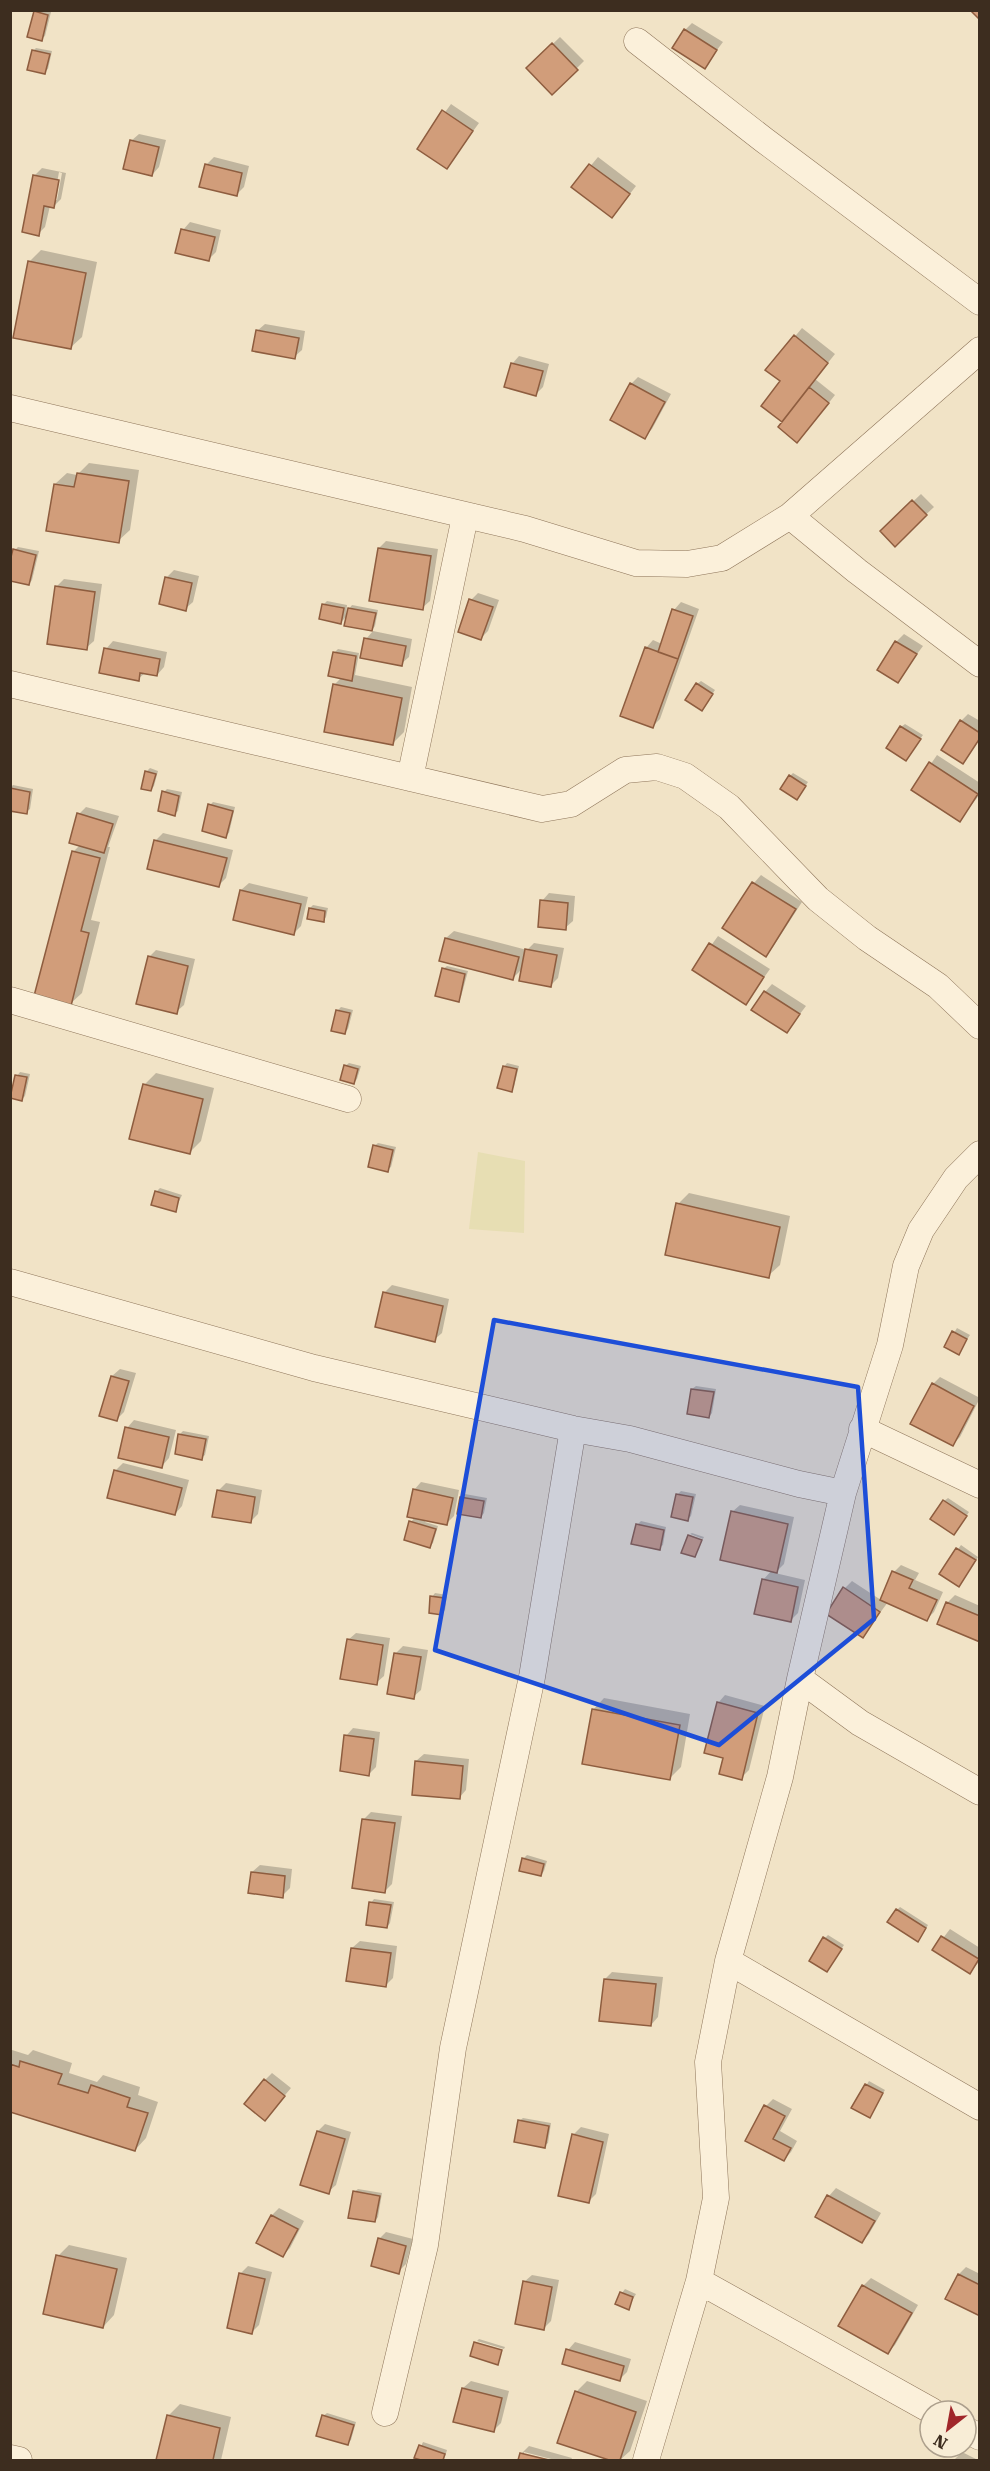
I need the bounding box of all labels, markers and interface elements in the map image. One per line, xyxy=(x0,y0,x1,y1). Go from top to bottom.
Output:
north arrow xyxy=(918,2399,978,2459)
text: N xyxy=(930,2430,951,2453)

